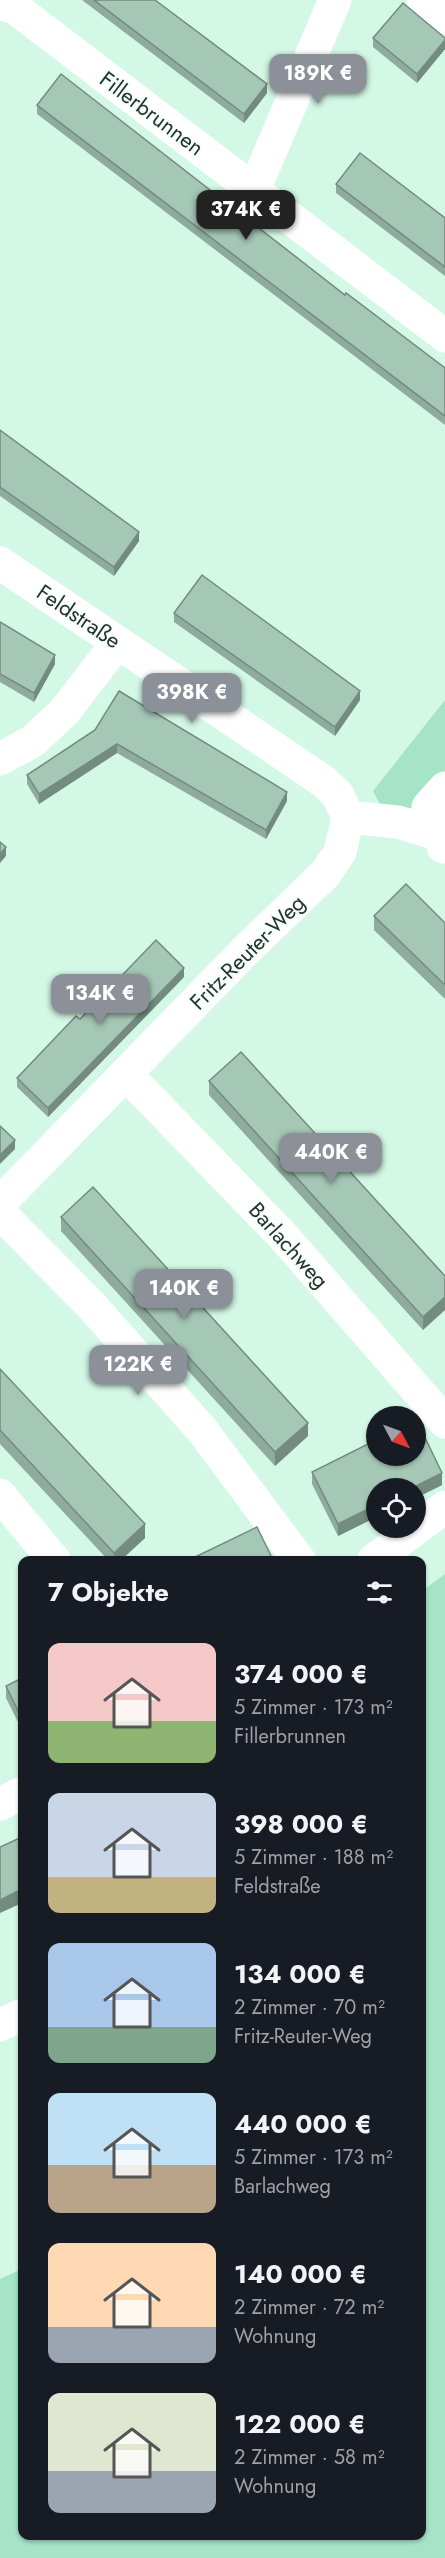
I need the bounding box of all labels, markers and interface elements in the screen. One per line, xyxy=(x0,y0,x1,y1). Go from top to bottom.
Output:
pin: 189K € xyxy=(269,54,367,105)
text: 189K € xyxy=(283,59,353,88)
street label: Fillerbrunnen xyxy=(93,63,211,163)
pin: 374K € xyxy=(197,190,295,241)
text: 374K € xyxy=(210,195,282,224)
street label: Feldstraße xyxy=(31,576,127,656)
pin: 398K € xyxy=(143,673,241,724)
text: 398K € xyxy=(156,678,228,707)
street label: Fritz-Reuter-Weg xyxy=(182,887,312,1017)
pin: 134K € xyxy=(51,974,149,1025)
text: 134K € xyxy=(65,979,135,1008)
pin: 440K € xyxy=(282,1133,380,1184)
text: 440K € xyxy=(294,1138,368,1167)
street label: Barlachweg xyxy=(241,1195,337,1295)
pin: 140K € xyxy=(135,1269,233,1320)
text: 140K € xyxy=(149,1274,219,1303)
pin: 122K € xyxy=(89,1345,187,1396)
text: 122K € xyxy=(103,1350,173,1379)
north arrow xyxy=(366,1406,426,1466)
map controls xyxy=(366,1406,426,1538)
button: locate xyxy=(366,1478,426,1538)
text: 7 Objekte xyxy=(48,1573,169,1611)
icon: filters xyxy=(363,1576,396,1609)
text: 374 000 € xyxy=(234,1655,368,1693)
icon: home xyxy=(96,1667,168,1739)
text: 5 Zimmer · 173 m² xyxy=(234,1693,393,1722)
text: Fillerbrunnen xyxy=(234,1722,346,1751)
text: 398 000 € xyxy=(234,1805,368,1843)
icon: home xyxy=(96,1817,168,1889)
text: 5 Zimmer · 188 m² xyxy=(234,1843,393,1872)
text: Feldstraße xyxy=(234,1872,321,1901)
text: 134 000 € xyxy=(234,1955,366,1993)
icon: home xyxy=(96,1967,168,2039)
text: 2 Zimmer · 70 m² xyxy=(234,1993,385,2022)
text: Fritz-Reuter-Weg xyxy=(234,2022,372,2051)
text: 440 000 € xyxy=(234,2105,372,2143)
icon: home xyxy=(96,2117,168,2189)
text: 5 Zimmer · 173 m² xyxy=(234,2143,393,2172)
text: Barlachweg xyxy=(234,2172,331,2201)
text: 140 000 € xyxy=(234,2255,367,2293)
icon: home xyxy=(96,2267,168,2339)
text: 2 Zimmer · 72 m² xyxy=(234,2293,384,2322)
text: Wohnung xyxy=(234,2322,317,2351)
text: 122 000 € xyxy=(234,2405,366,2443)
icon: home xyxy=(96,2417,168,2489)
text: 2 Zimmer · 58 m² xyxy=(234,2443,385,2472)
text: Wohnung xyxy=(234,2472,317,2501)

